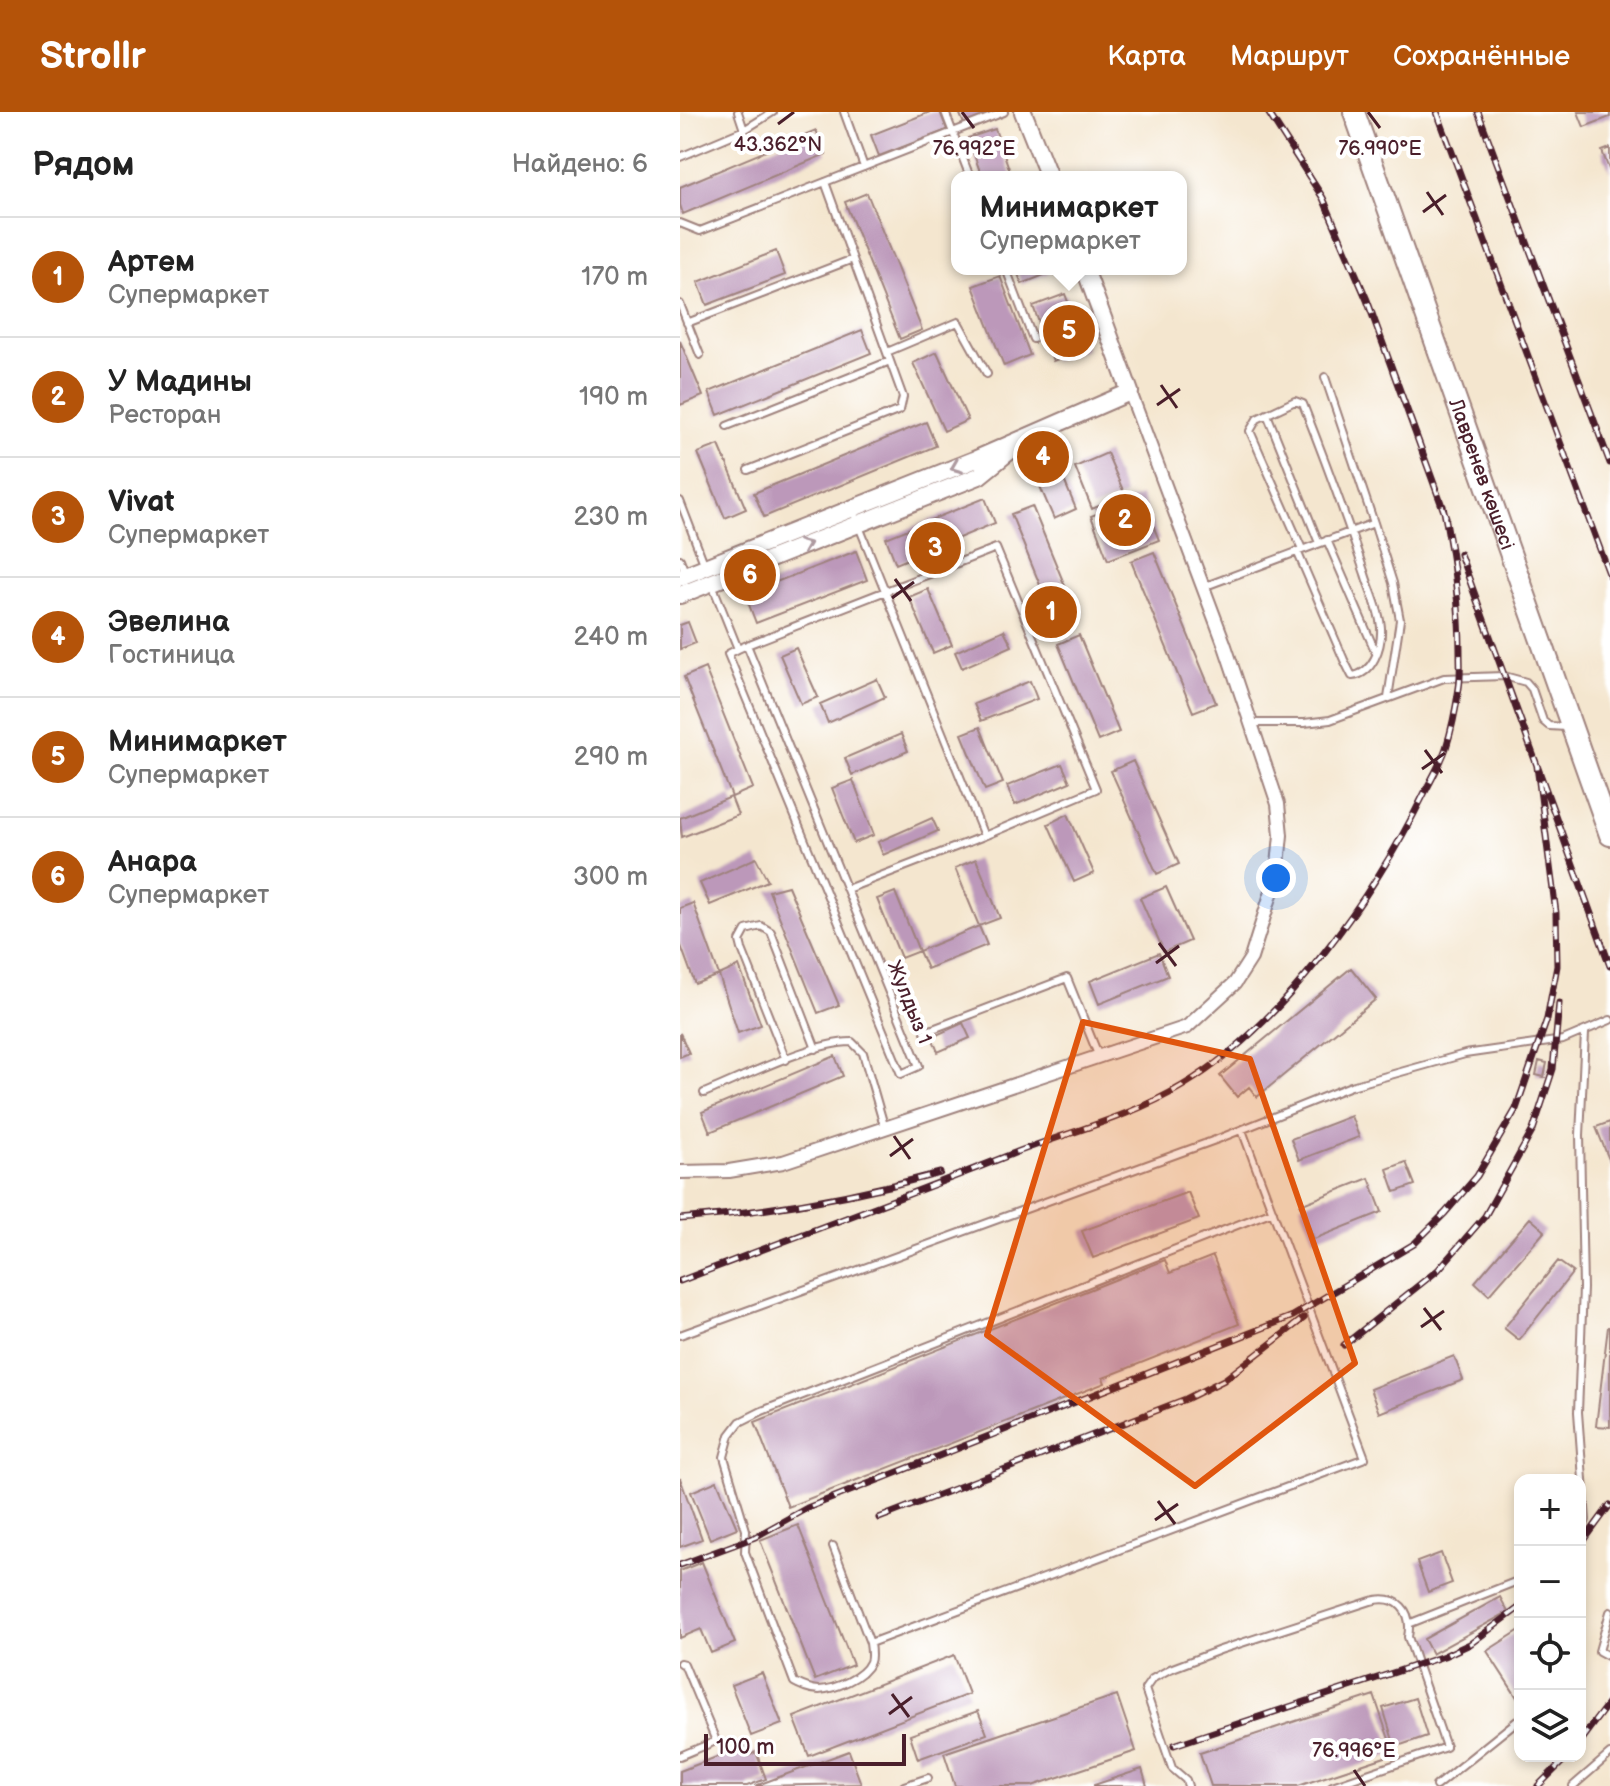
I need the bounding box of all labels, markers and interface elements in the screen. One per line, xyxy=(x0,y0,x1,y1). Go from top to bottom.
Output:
text: Strollr xyxy=(40,34,146,79)
text: Карта xyxy=(1107,40,1186,73)
text: Маршрут xyxy=(1230,40,1349,73)
text: Сохранённые xyxy=(1393,40,1570,73)
text: 43.362°N xyxy=(734,133,822,157)
text: 76.992°E xyxy=(933,137,1015,161)
text: 76.990°E xyxy=(1338,137,1422,161)
text: Рядом xyxy=(32,144,134,185)
text: Найдено: 6 xyxy=(512,149,648,180)
popup xyxy=(951,171,1187,275)
text: Минимаркет xyxy=(980,190,1158,226)
text: Супермаркет xyxy=(980,226,1141,257)
text: Артем xyxy=(108,244,195,280)
text: 1 xyxy=(53,262,63,293)
text: 170 m xyxy=(581,262,648,293)
text: Супермаркет xyxy=(108,280,269,311)
pin: 5 xyxy=(1043,301,1095,361)
text: У Мадины xyxy=(108,364,252,400)
text: 2 xyxy=(50,382,66,413)
text: 190 m xyxy=(579,382,648,413)
street label: Лавренев көшесі xyxy=(1443,395,1519,553)
text: Ресторан xyxy=(108,400,222,431)
pin: 4 xyxy=(1017,427,1069,487)
one-way arrow xyxy=(950,457,964,474)
text: Vivat xyxy=(108,484,174,520)
pin: 2 xyxy=(1099,490,1151,550)
text: 3 xyxy=(50,502,66,533)
text: 230 m xyxy=(573,502,648,533)
pin: 3 xyxy=(909,518,961,578)
text: Супермаркет xyxy=(108,520,269,551)
one-way arrow xyxy=(797,539,811,555)
pin: 6 xyxy=(724,545,776,605)
pin: 1 xyxy=(1025,582,1077,642)
text: Эвелина xyxy=(108,604,229,640)
text: 4 xyxy=(50,622,66,653)
text: 240 m xyxy=(573,622,648,653)
text: Гостиница xyxy=(108,640,235,671)
text: Минимаркет xyxy=(108,724,287,760)
text: 5 xyxy=(50,742,66,773)
text: 290 m xyxy=(574,742,648,773)
text: Супермаркет xyxy=(108,760,269,791)
text: Анара xyxy=(108,844,197,880)
your location xyxy=(1256,858,1296,898)
text: 6 xyxy=(50,862,66,893)
text: 300 m xyxy=(573,862,648,893)
text: Супермаркет xyxy=(108,880,269,911)
street label: Жулдыз 1 xyxy=(882,957,937,1047)
map controls xyxy=(1514,1474,1586,1762)
button: + xyxy=(1514,1474,1586,1546)
button: − xyxy=(1514,1546,1586,1618)
button: locate xyxy=(1514,1618,1586,1690)
button: layers xyxy=(1514,1690,1586,1762)
scale bar xyxy=(704,1730,906,1766)
text: 100 m xyxy=(716,1734,775,1761)
text: 76.996°E xyxy=(1312,1739,1396,1763)

